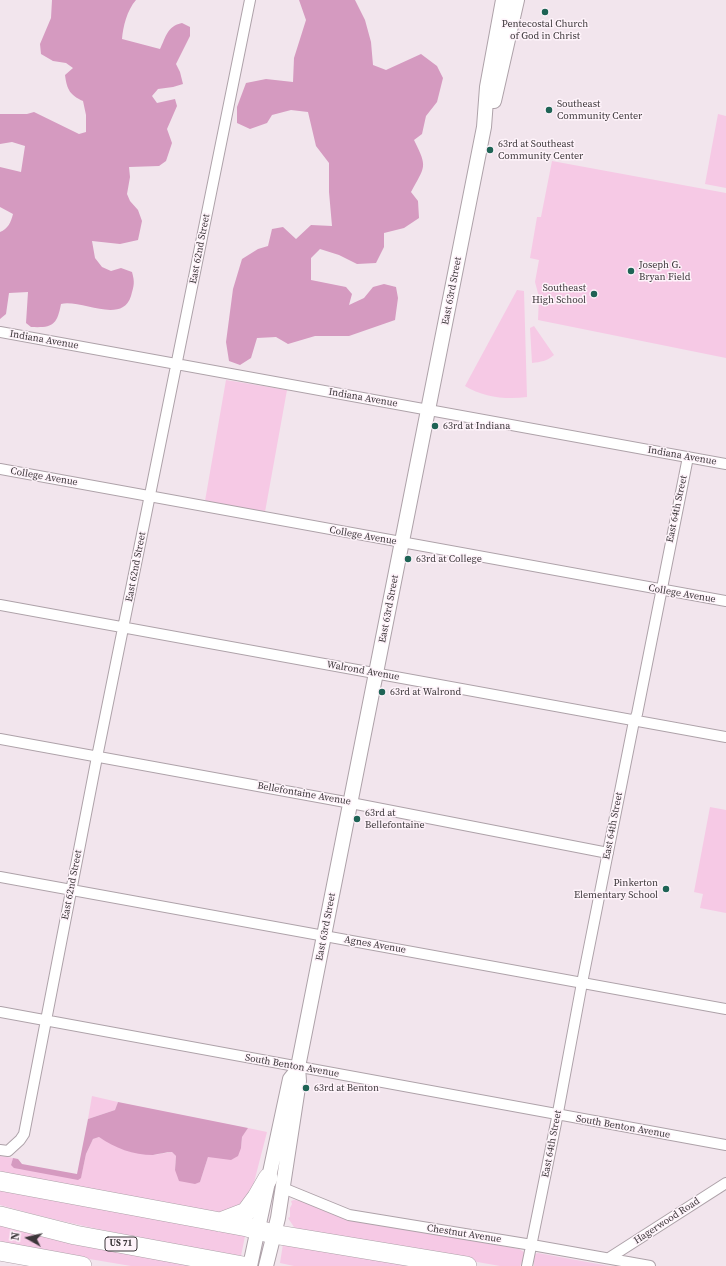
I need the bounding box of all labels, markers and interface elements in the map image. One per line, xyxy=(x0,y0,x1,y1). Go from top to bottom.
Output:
marker: Pentecostal Church of God in Christ xyxy=(540,7,550,17)
place label: Pentecostal Church of God in Christ xyxy=(502,18,588,42)
place label: Southeast Community Center xyxy=(557,98,642,122)
marker: Southeast Community Center xyxy=(544,105,554,115)
place label: 63rd at Southeast Community Center xyxy=(498,138,583,162)
marker: 63rd at Southeast Community Center xyxy=(485,145,495,155)
street label: East 62nd Street xyxy=(187,213,213,285)
street label: East 63rd Street xyxy=(440,256,464,326)
place label: Joseph G. Bryan Field xyxy=(639,259,690,282)
marker: Joseph G. Bryan Field xyxy=(626,266,636,276)
place label: Southeast High School xyxy=(532,282,586,306)
marker: Southeast High School xyxy=(589,289,599,299)
street label: Indiana Avenue xyxy=(9,328,79,352)
street label: Indiana Avenue xyxy=(328,386,398,410)
place label: 63rd at Indiana xyxy=(443,420,510,432)
marker: 63rd at Indiana xyxy=(430,421,440,431)
street label: Indiana Avenue xyxy=(647,444,717,468)
street label: College Avenue xyxy=(9,465,79,489)
street label: East 64th Street xyxy=(664,474,690,544)
street label: College Avenue xyxy=(328,524,398,548)
street label: East 62nd Street xyxy=(123,531,149,603)
place label: 63rd at College xyxy=(416,553,482,565)
marker: 63rd at College xyxy=(403,554,413,564)
street label: East 63rd Street xyxy=(377,574,401,644)
street label: College Avenue xyxy=(647,582,717,606)
street label: Walrond Avenue xyxy=(326,659,400,683)
place label: 63rd at Walrond xyxy=(390,686,461,698)
marker: 63rd at Walrond xyxy=(377,687,387,697)
street label: Bellefontaine Avenue xyxy=(256,780,352,808)
street label: East 64th Street xyxy=(601,791,625,861)
place label: 63rd at Bellefontaine xyxy=(365,807,425,830)
marker: 63rd at Bellefontaine xyxy=(352,814,362,824)
street label: East 62nd Street xyxy=(59,849,85,921)
place label: Pinkerton Elementary School xyxy=(574,877,658,900)
marker: Pinkerton Elementary School xyxy=(661,884,671,894)
street label: East 63rd Street xyxy=(314,892,338,962)
street label: Agnes Avenue xyxy=(343,934,407,956)
street label: South Benton Avenue xyxy=(244,1052,340,1080)
place label: 63rd at Benton xyxy=(314,1082,379,1094)
marker: 63rd at Benton xyxy=(301,1083,311,1093)
street label: East 64th Street xyxy=(540,1109,564,1179)
street label: South Benton Avenue xyxy=(575,1113,671,1141)
street label: Hagerwood Road xyxy=(632,1195,702,1247)
north arrow xyxy=(8,1218,48,1258)
street label: Chestnut Avenue xyxy=(426,1222,502,1246)
text: N xyxy=(8,1231,24,1241)
road number: US 71 xyxy=(105,1237,137,1251)

